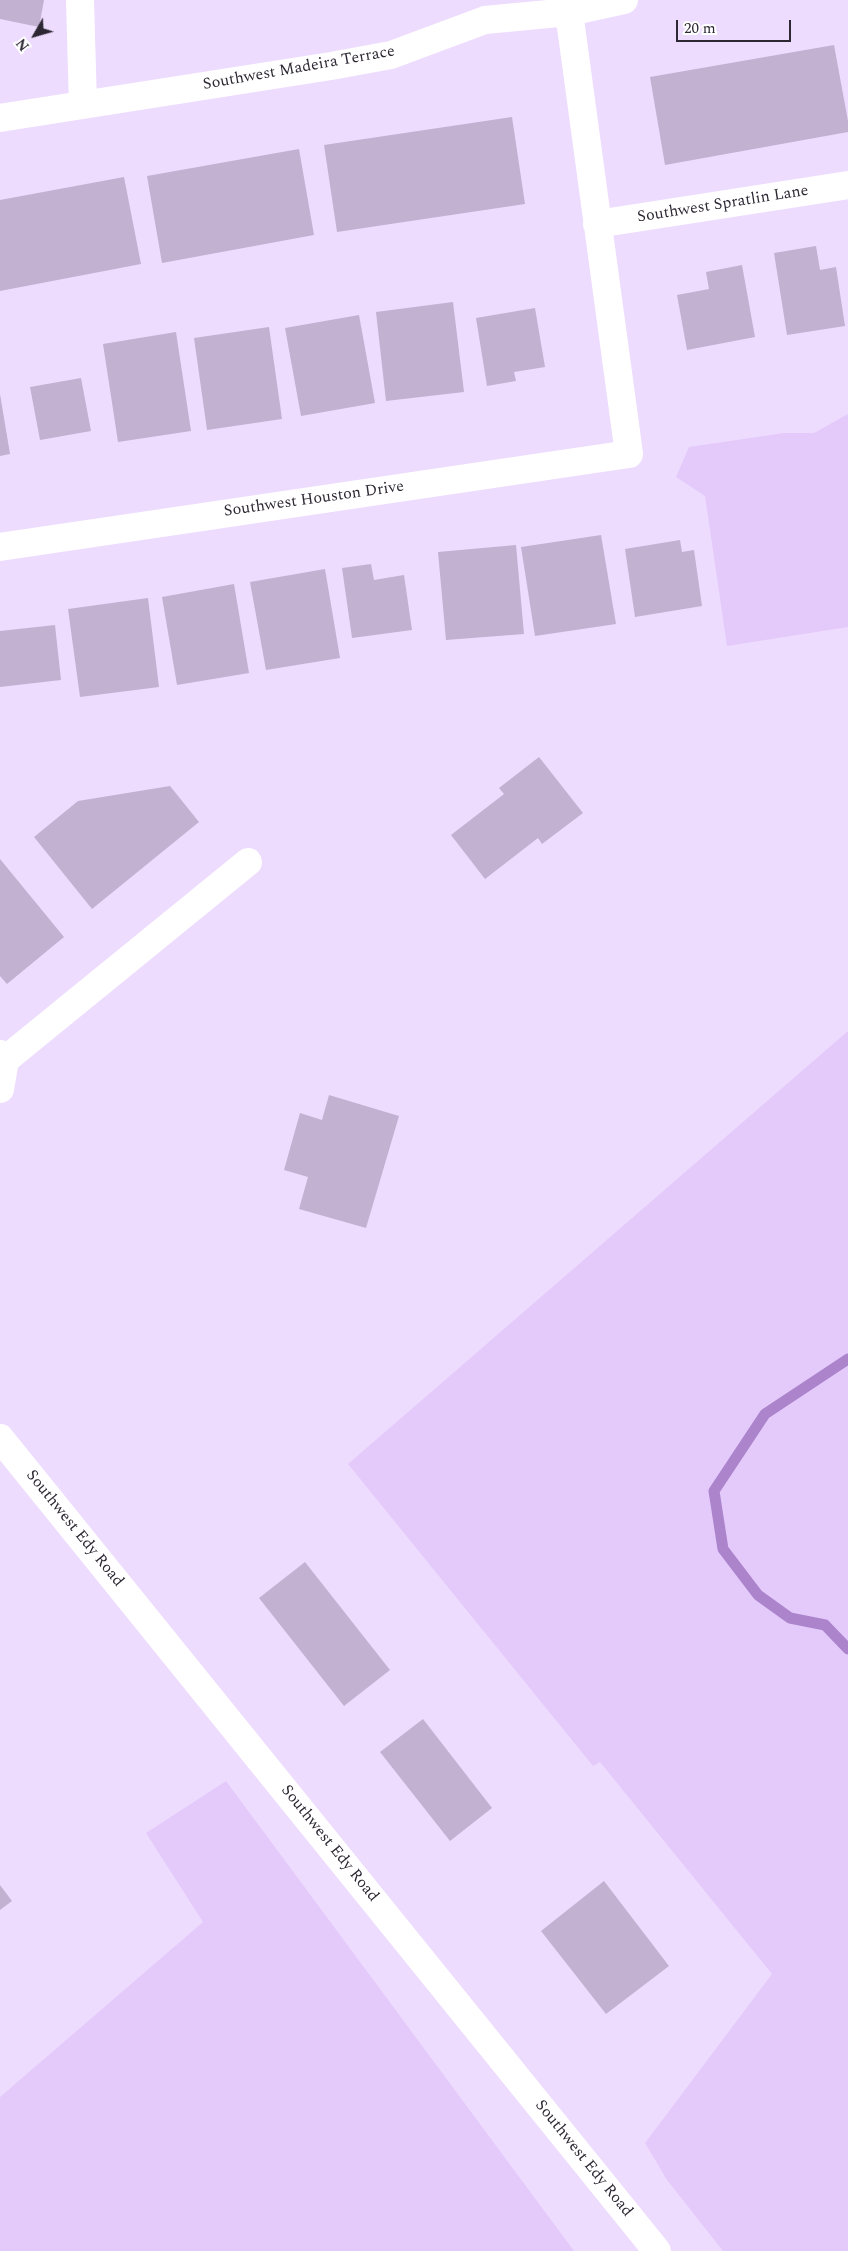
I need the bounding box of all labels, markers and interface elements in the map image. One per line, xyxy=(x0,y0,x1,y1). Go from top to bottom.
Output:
north arrow xyxy=(10,10,60,60)
scale bar xyxy=(678,10,793,42)
text: 20 m xyxy=(684,17,716,40)
text: N xyxy=(11,34,35,56)
street label: Southwest Madeira Terrace xyxy=(202,43,396,95)
street label: Southwest Spratlin Lane xyxy=(636,182,810,228)
street label: Southwest Houston Drive xyxy=(223,478,405,522)
street label: Southwest Edy Road xyxy=(21,1467,127,1591)
street label: Southwest Edy Road xyxy=(276,1782,382,1906)
street label: Southwest Edy Road xyxy=(530,2097,636,2221)

